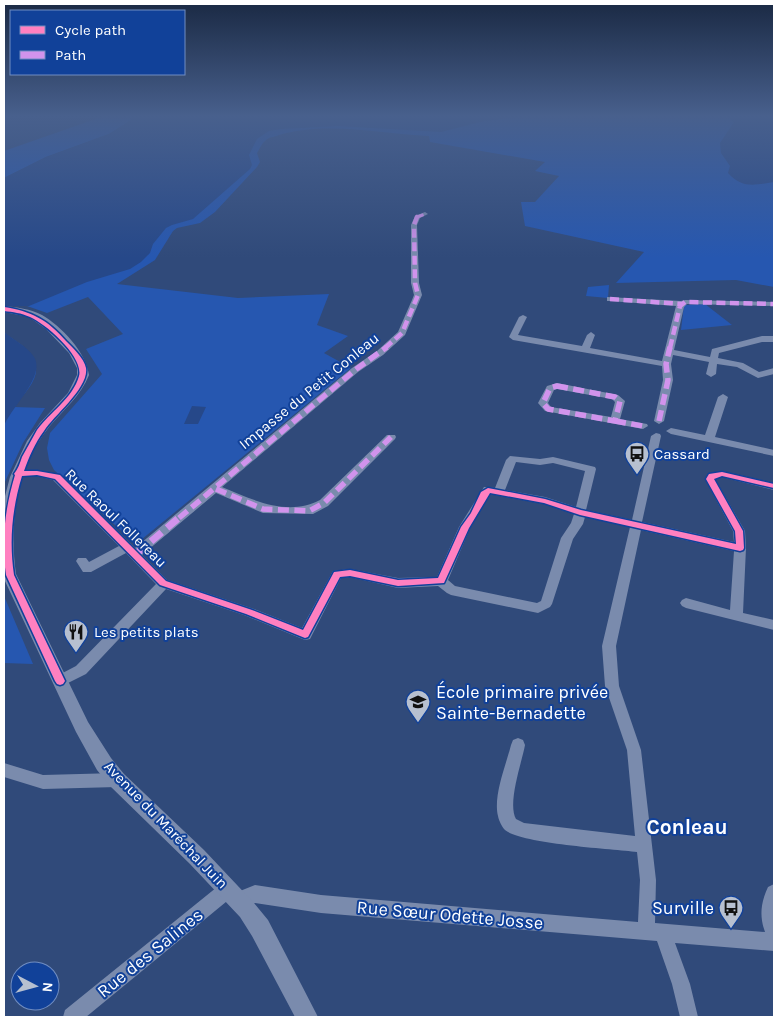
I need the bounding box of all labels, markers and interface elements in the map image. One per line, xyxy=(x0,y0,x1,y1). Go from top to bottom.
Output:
legend xyxy=(10,10,185,75)
text: Cycle path xyxy=(55,21,126,39)
text: Path xyxy=(55,46,86,64)
street label: Impasse du Petit Conleau xyxy=(235,329,383,453)
bus stop icon: Cassard xyxy=(624,441,650,475)
place label: Cassard xyxy=(654,445,710,463)
street label: Rue Raoul Follereau xyxy=(61,465,171,571)
restaurant icon: Les petits plats xyxy=(63,619,89,653)
place label: Les petits plats xyxy=(94,623,199,641)
place label: École primaire privée Sainte-Bernadette xyxy=(436,680,608,724)
school or university icon: École primaire privée Sainte-Bernadette xyxy=(405,689,431,723)
street label: Avenue du Maréchal Juin xyxy=(100,758,232,892)
district label: Conleau xyxy=(646,815,728,839)
bus stop icon: Surville xyxy=(718,895,744,929)
street label: Rue Sœur Odette Josse xyxy=(356,896,544,934)
place label: Surville xyxy=(652,897,714,919)
street label: Rue des Salines xyxy=(93,904,207,1002)
north arrow xyxy=(10,961,60,1011)
text: N xyxy=(38,981,56,993)

